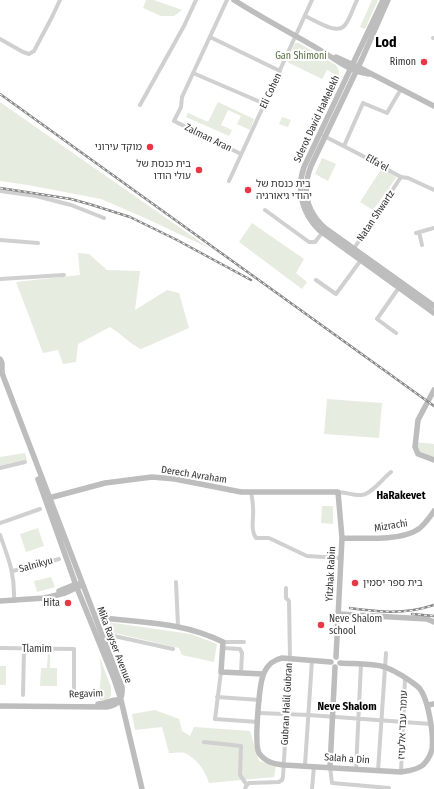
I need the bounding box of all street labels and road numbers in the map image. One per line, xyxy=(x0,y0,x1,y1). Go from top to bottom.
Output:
street label: Eli Cohen xyxy=(258,71,284,111)
street label: Sderot David HaMelekh xyxy=(291,73,343,165)
street label: Zalman Aran xyxy=(183,121,233,155)
street label: Elfa'el xyxy=(363,152,391,174)
street label: Natan Shwartz xyxy=(355,188,397,244)
street label: Derech Avraham xyxy=(160,464,228,486)
street label: Mizrachi xyxy=(373,517,409,535)
street label: Yitzhak Rabin xyxy=(324,546,338,602)
street label: Salnikyu xyxy=(18,555,54,575)
street label: Mika Rayser Avenue xyxy=(94,605,134,685)
street label: Tlamim xyxy=(22,643,52,655)
street label: Gubran Halil Gubran xyxy=(279,662,295,746)
street label: Regavim xyxy=(69,687,103,701)
street label: עומר עבד אלעזיז xyxy=(396,690,410,760)
street label: Salah a Din xyxy=(324,751,370,767)

